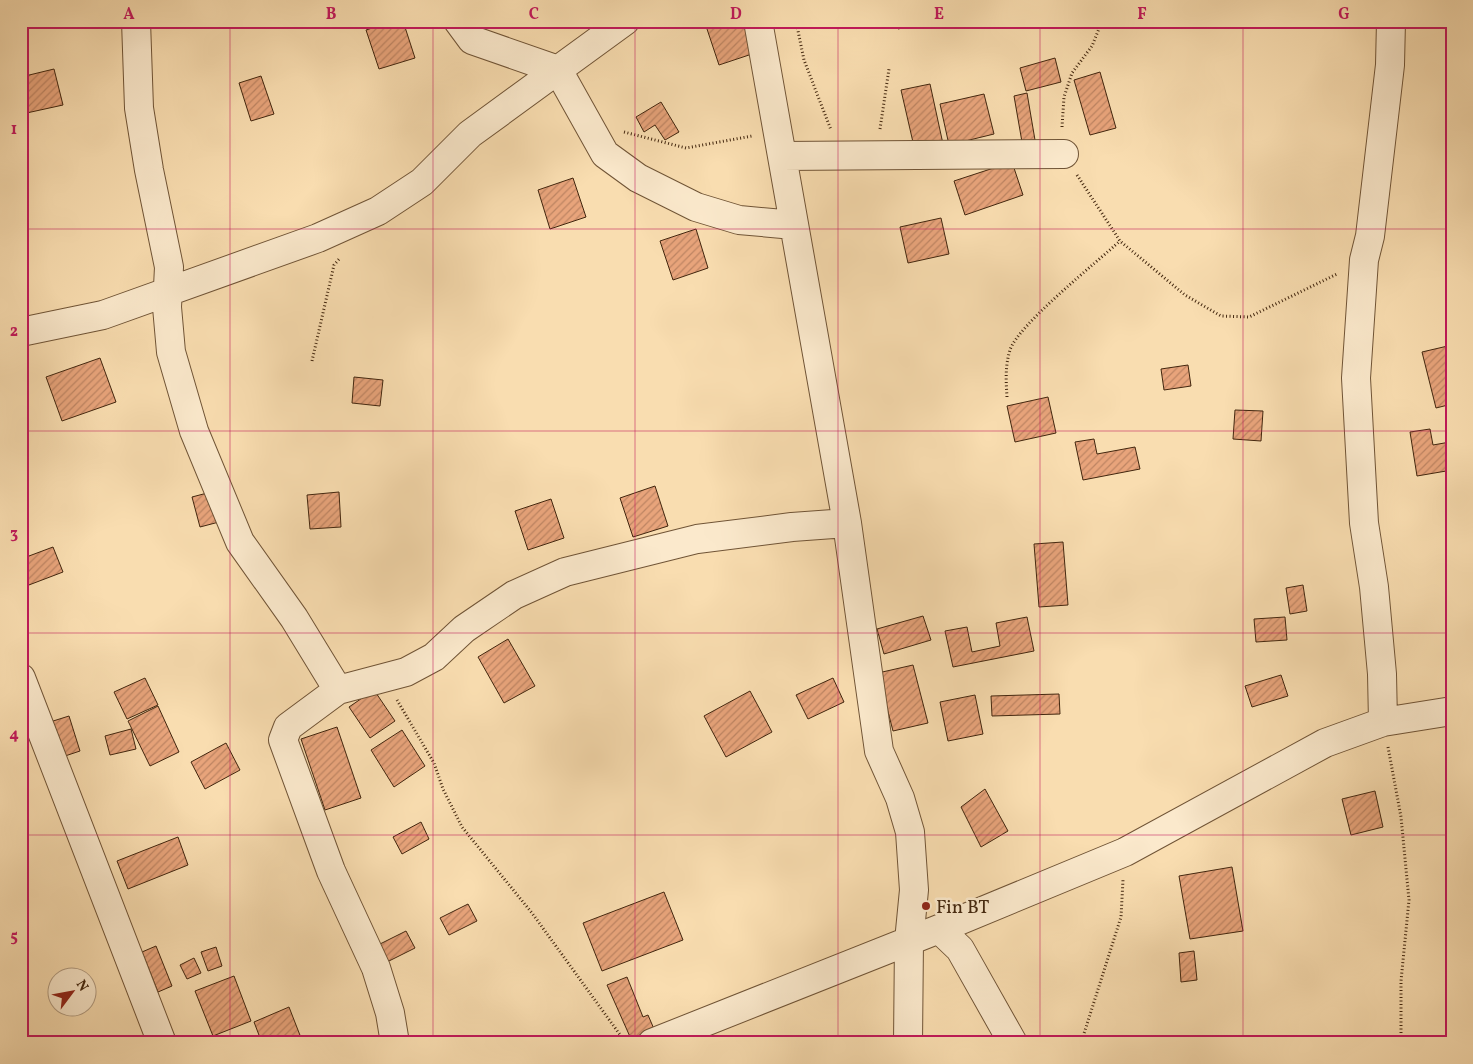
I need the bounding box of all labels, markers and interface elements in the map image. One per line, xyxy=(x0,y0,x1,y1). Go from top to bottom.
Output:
text: A xyxy=(123,4,135,26)
text: B xyxy=(326,4,337,26)
text: C xyxy=(529,4,539,26)
text: D xyxy=(730,4,742,26)
text: E xyxy=(934,4,944,26)
text: F xyxy=(1137,4,1147,26)
text: G xyxy=(1338,4,1350,26)
text: 1 xyxy=(11,119,17,141)
text: 2 xyxy=(10,321,18,343)
text: 3 xyxy=(10,523,18,545)
text: 4 xyxy=(9,724,19,746)
place label: Fin BT xyxy=(936,895,989,921)
marker: Fin BT xyxy=(920,900,932,912)
text: 5 xyxy=(10,926,18,948)
north arrow xyxy=(48,966,98,1016)
text: N xyxy=(71,977,93,995)

